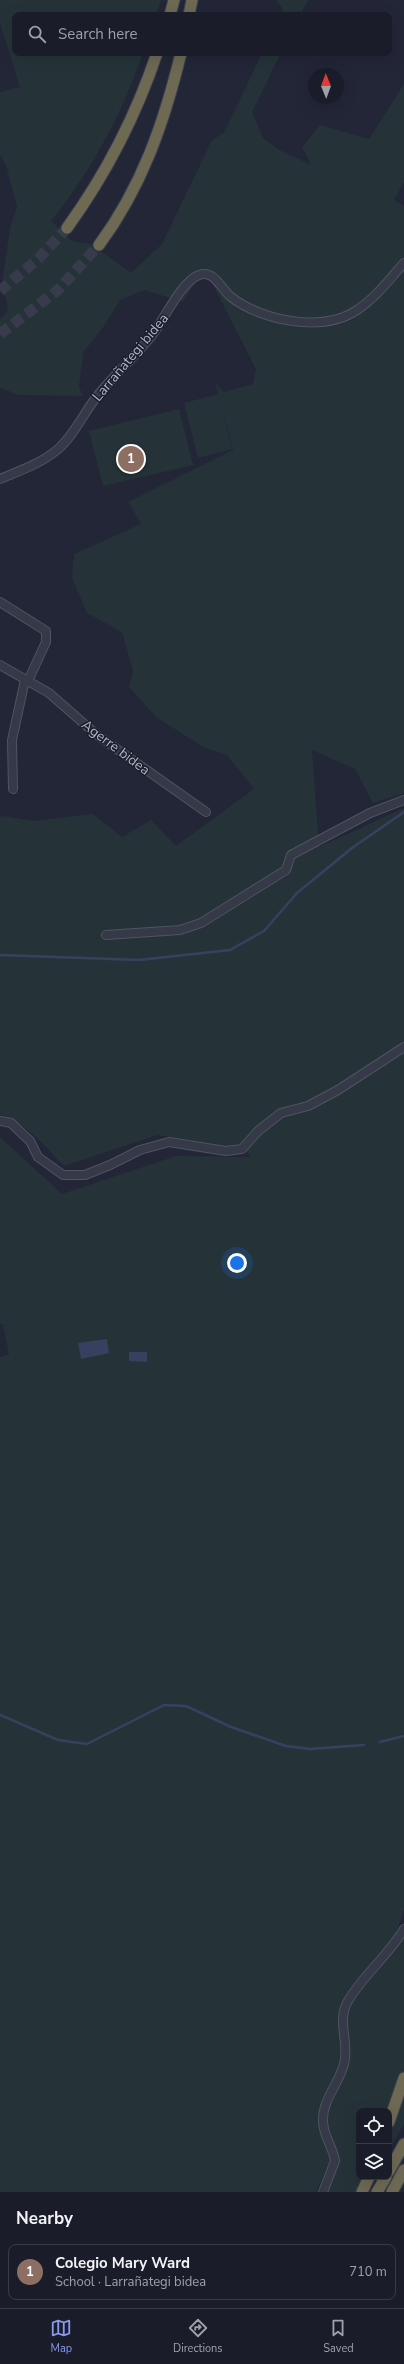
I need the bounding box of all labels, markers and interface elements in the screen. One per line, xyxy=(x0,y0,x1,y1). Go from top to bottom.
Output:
search box xyxy=(12,12,392,56)
icon: search xyxy=(26,23,48,45)
text: Search here xyxy=(58,24,138,44)
north arrow xyxy=(308,68,344,104)
street label: Larrañategi bidea xyxy=(88,309,173,405)
pin: 1 xyxy=(118,444,144,474)
street label: Agerre bidea xyxy=(78,715,154,779)
your location xyxy=(227,1253,247,1273)
map controls xyxy=(356,2108,392,2180)
button: locate xyxy=(356,2108,392,2144)
button: layers xyxy=(356,2144,392,2180)
text: Nearby xyxy=(16,2207,73,2230)
text: Colegio Mary Ward xyxy=(55,2253,190,2273)
text: 1 xyxy=(26,2263,34,2281)
text: 710 m xyxy=(349,2263,387,2281)
text: School · Larrañategi bidea xyxy=(55,2273,206,2291)
tab: Map xyxy=(50,2317,72,2356)
tab: Directions xyxy=(173,2317,223,2356)
tab: Saved xyxy=(323,2317,354,2356)

